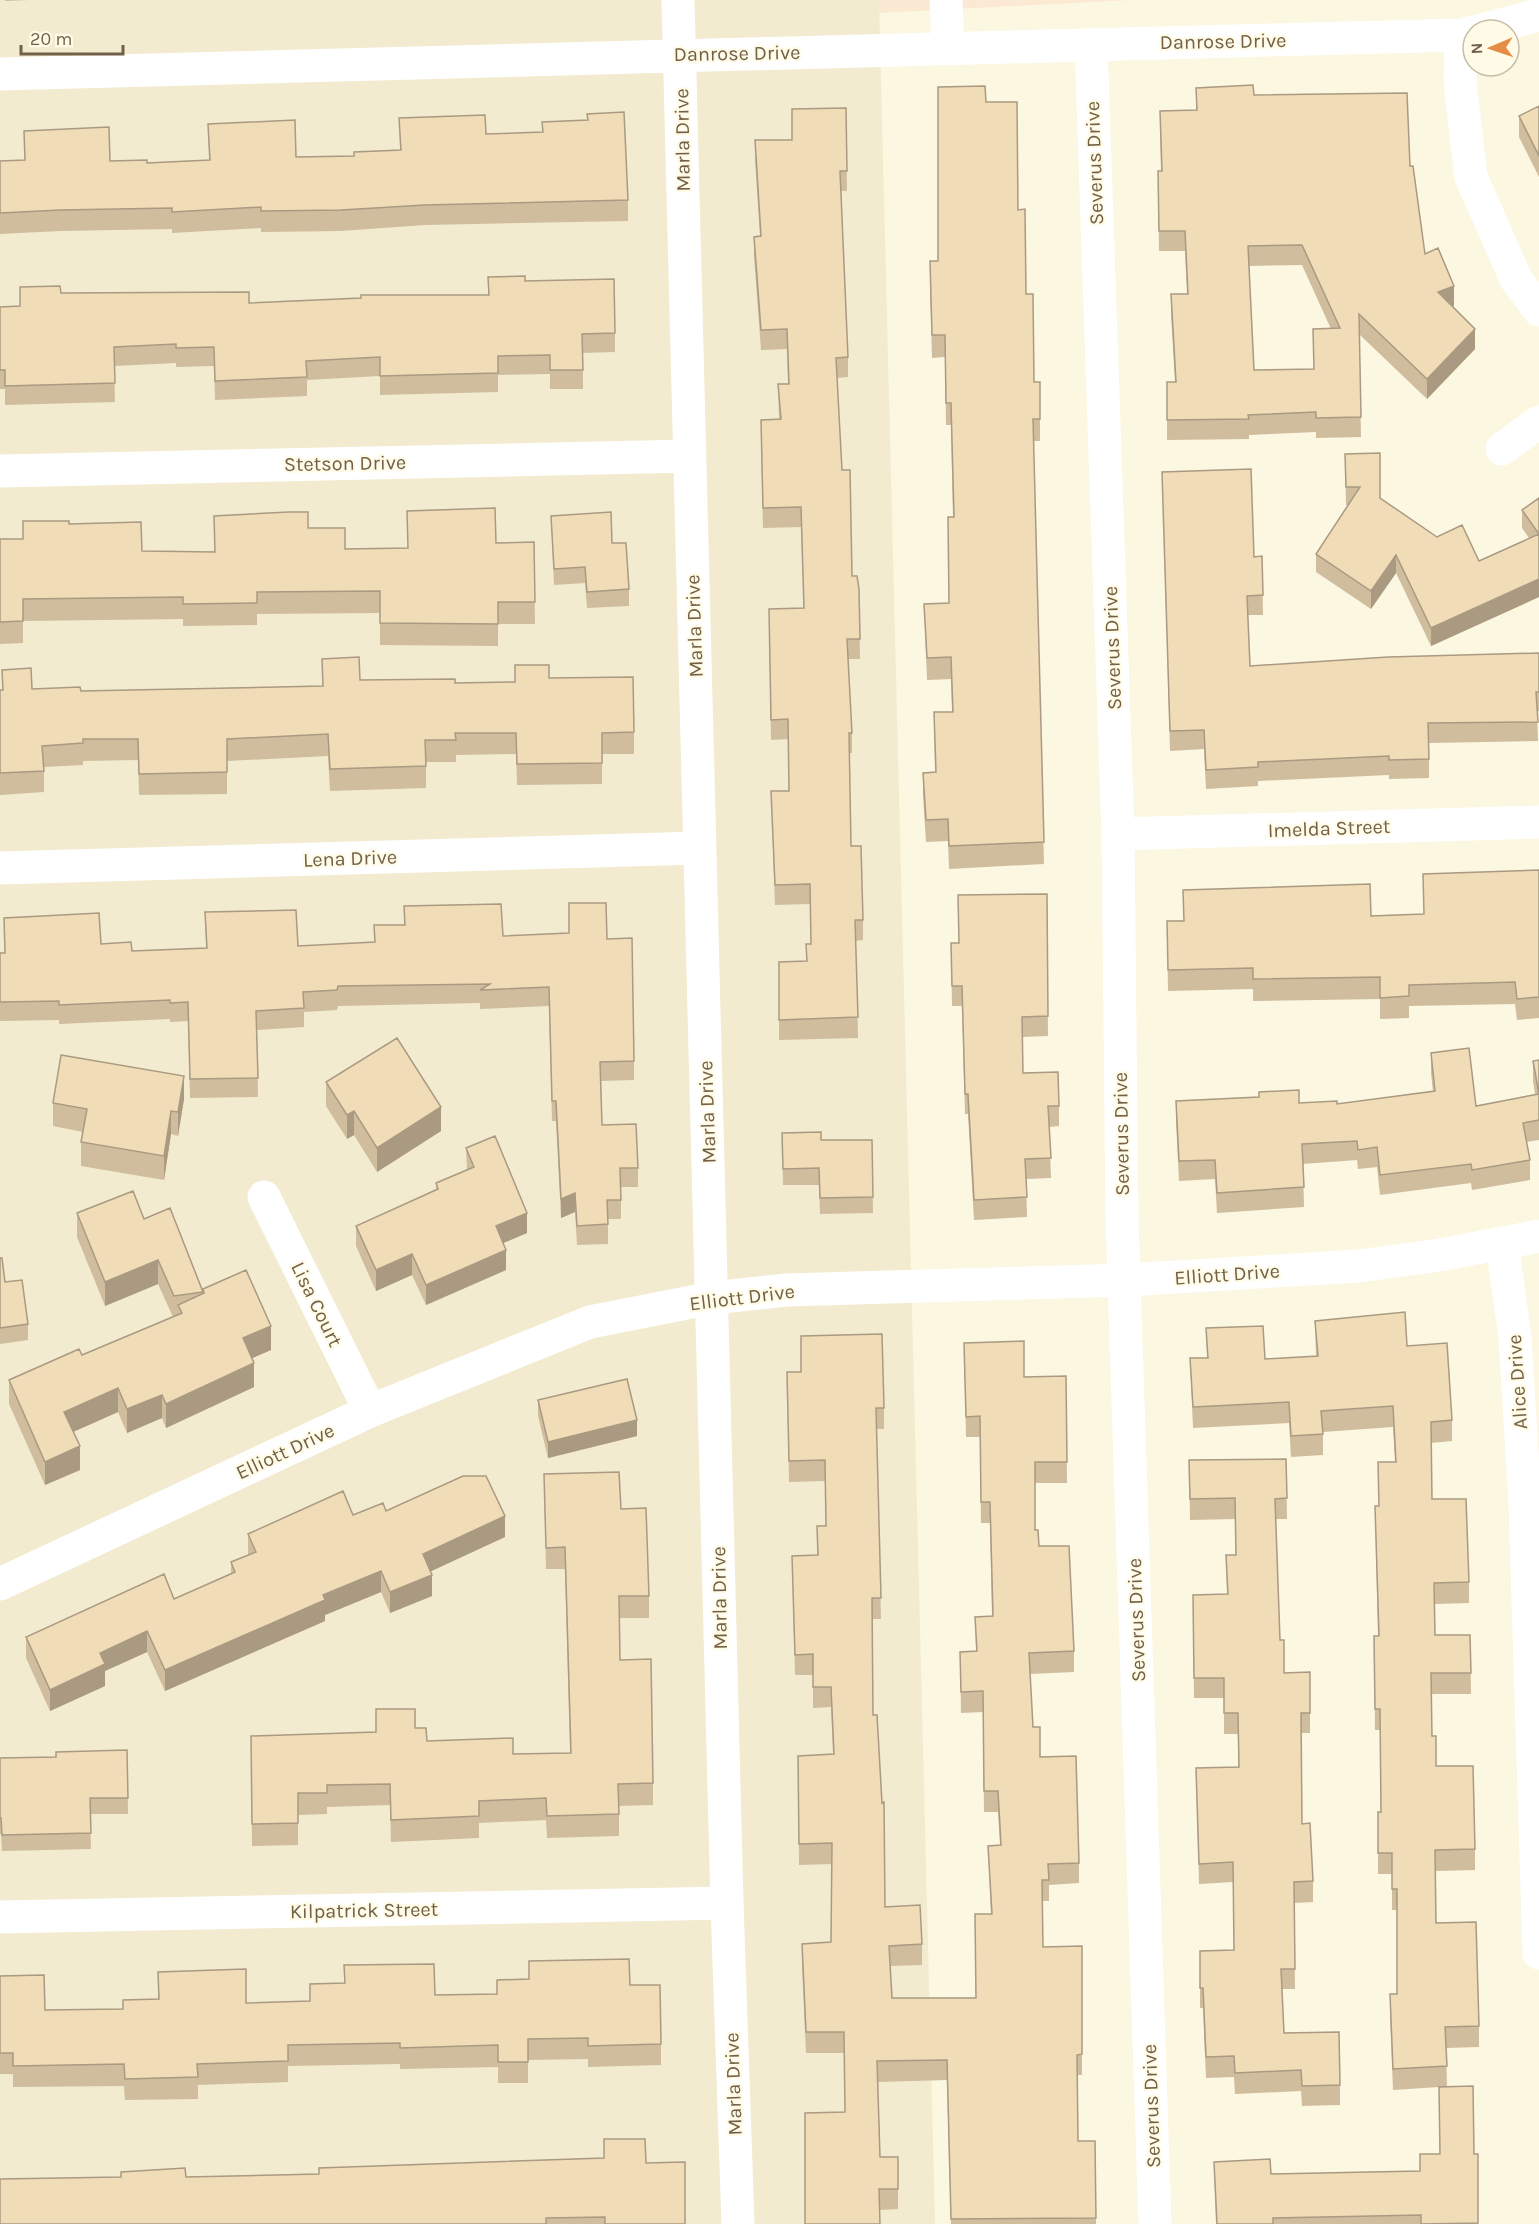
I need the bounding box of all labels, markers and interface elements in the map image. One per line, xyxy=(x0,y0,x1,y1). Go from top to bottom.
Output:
scale bar xyxy=(21,18,123,56)
north arrow xyxy=(1461,18,1521,78)
text: 20 m xyxy=(30,28,72,50)
street label: Danrose Drive xyxy=(1159,29,1287,54)
street label: Danrose Drive xyxy=(673,41,801,66)
text: N xyxy=(1467,42,1486,55)
street label: Marla Drive xyxy=(670,88,695,192)
street label: Severus Drive xyxy=(1081,101,1108,225)
street label: Stetson Drive xyxy=(284,451,406,476)
street label: Marla Drive xyxy=(681,574,708,678)
street label: Severus Drive xyxy=(1099,586,1126,710)
street label: Imelda Street xyxy=(1267,815,1391,842)
street label: Lena Drive xyxy=(303,845,397,872)
street label: Marla Drive xyxy=(694,1060,721,1164)
street label: Severus Drive xyxy=(1109,1072,1134,1196)
street label: Lisa Court xyxy=(286,1258,347,1351)
street label: Elliott Drive xyxy=(1173,1259,1281,1290)
street label: Elliott Drive xyxy=(688,1280,796,1315)
street label: Alice Drive xyxy=(1503,1334,1532,1430)
street label: Elliott Drive xyxy=(232,1419,338,1484)
street label: Marla Drive xyxy=(707,1546,732,1650)
street label: Severus Drive xyxy=(1123,1558,1150,1682)
street label: Kilpatrick Street xyxy=(290,1898,439,1923)
street label: Marla Drive xyxy=(720,2032,747,2136)
street label: Severus Drive xyxy=(1138,2044,1165,2168)

